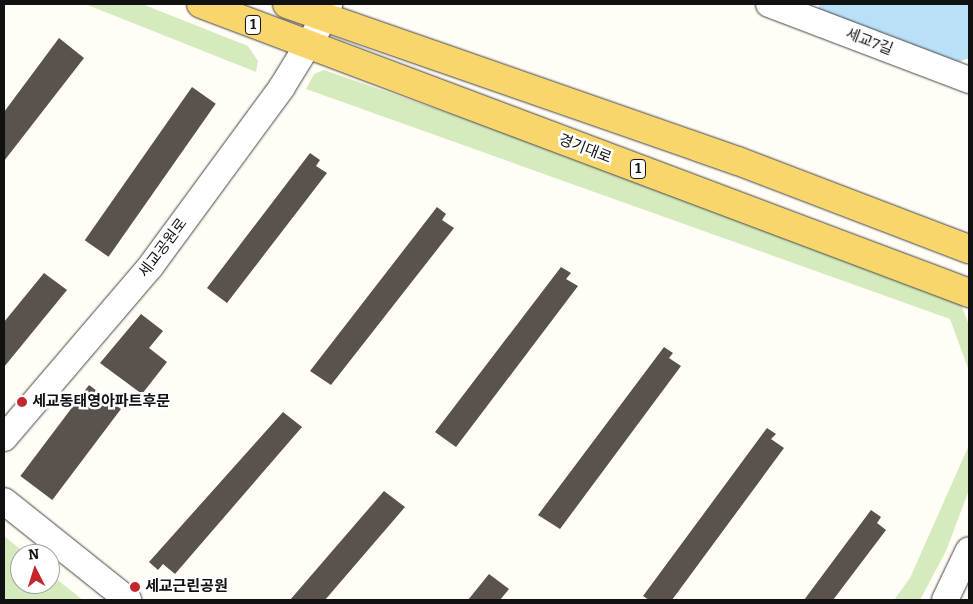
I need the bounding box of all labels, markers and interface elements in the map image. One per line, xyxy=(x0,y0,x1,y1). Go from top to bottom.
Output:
road number: 1 xyxy=(244,14,262,36)
street label: 세교7길 xyxy=(843,25,895,59)
street label: 경기대로 xyxy=(556,131,614,167)
road number: 1 xyxy=(629,157,647,180)
street label: 세교공원로 xyxy=(135,215,191,281)
place label: 세교동태영아파트후문 xyxy=(32,393,170,411)
marker: 세교동태영아파트후문 xyxy=(16,396,28,408)
north arrow xyxy=(10,544,60,594)
text: N xyxy=(28,546,40,563)
place label: 세교근린공원 xyxy=(145,578,228,596)
marker: 세교근린공원 xyxy=(129,581,141,593)

